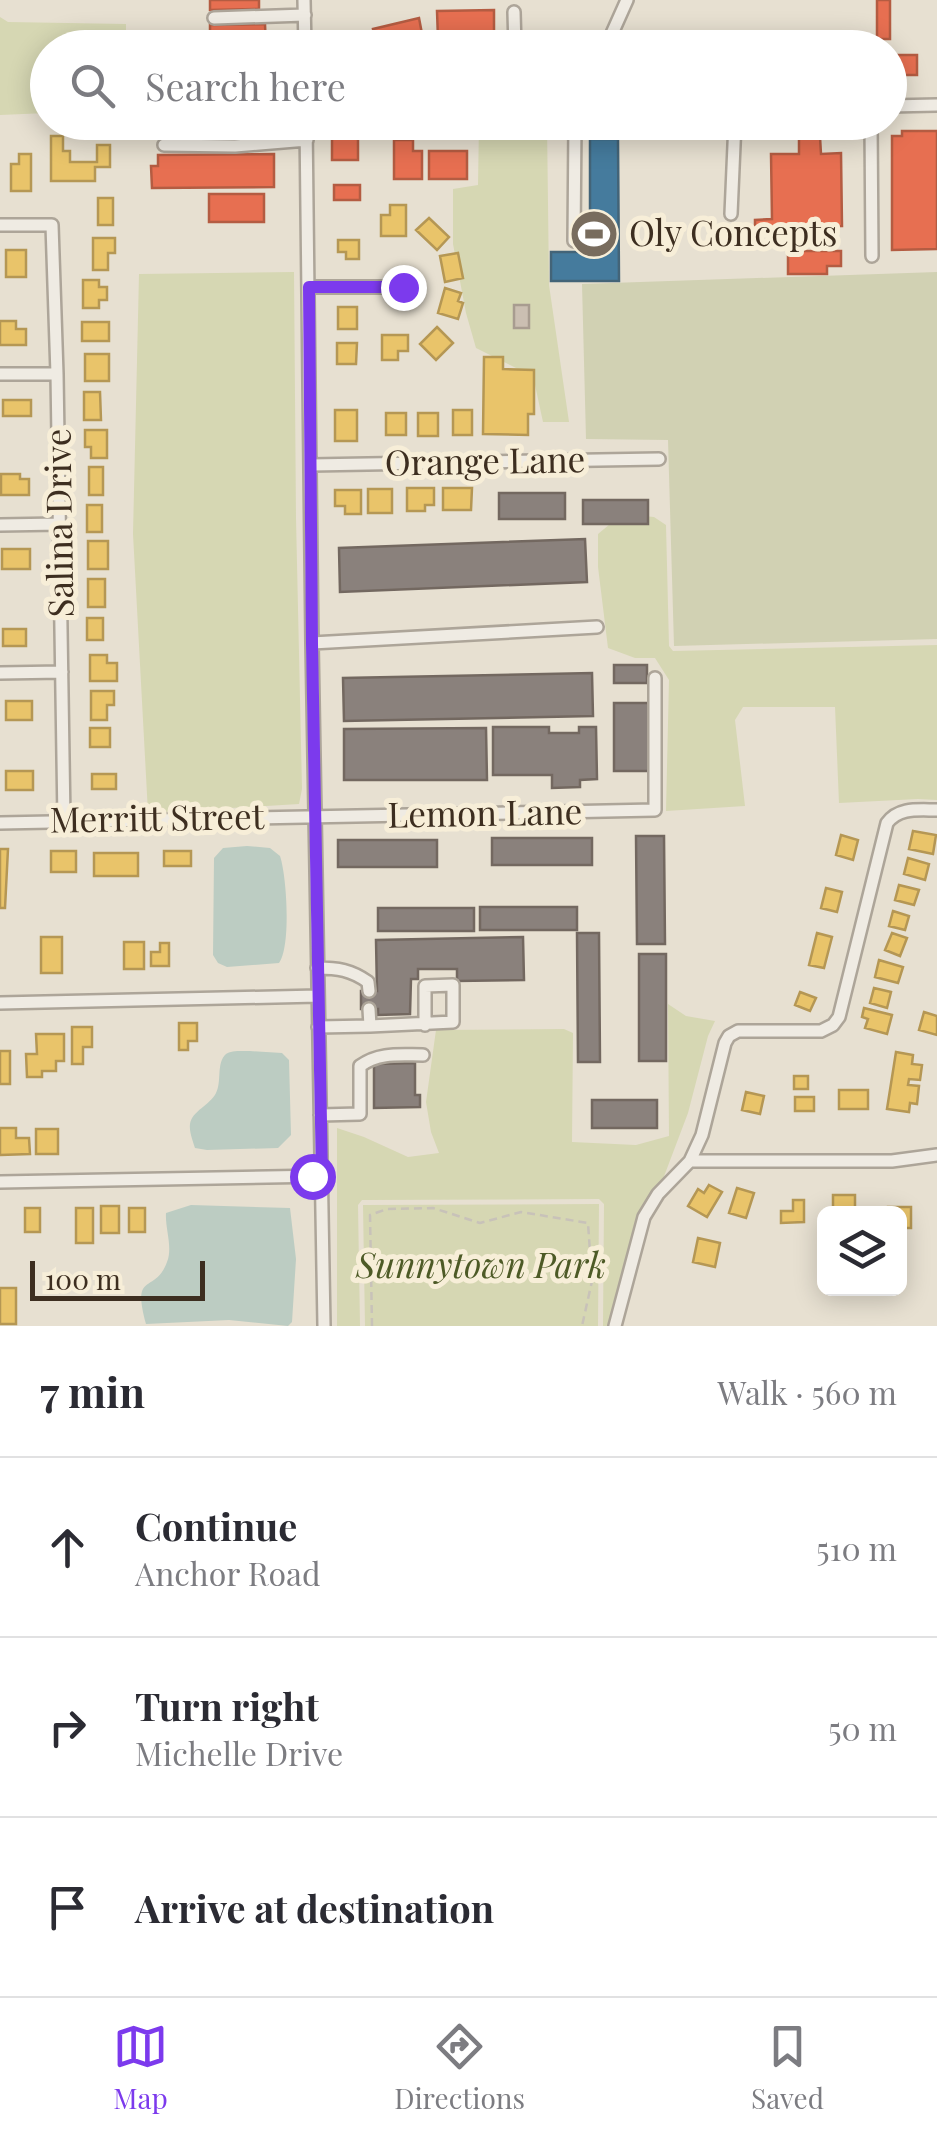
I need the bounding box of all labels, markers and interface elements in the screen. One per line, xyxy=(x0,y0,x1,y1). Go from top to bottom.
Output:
search box xyxy=(30,30,907,140)
icon: search xyxy=(65,58,120,113)
text: Search here xyxy=(145,60,346,111)
sports icon: Oly Concepts xyxy=(568,208,620,260)
place label: Oly Concepts xyxy=(629,208,837,255)
route end xyxy=(381,265,427,311)
street label: Salina Drive xyxy=(32,428,83,618)
street label: Orange Lane xyxy=(384,434,586,485)
street label: Lemon Lane xyxy=(387,786,583,837)
street label: Merritt Street xyxy=(49,791,265,842)
route start xyxy=(290,1154,336,1200)
map controls xyxy=(817,1206,907,1296)
button: layers xyxy=(817,1206,907,1296)
park label: Sunnytown Park xyxy=(355,1240,606,1287)
scale bar xyxy=(30,1256,205,1300)
text: 100 m xyxy=(45,1260,121,1297)
text: 7 min xyxy=(40,1363,145,1419)
text: Walk · 560 m xyxy=(718,1370,897,1413)
text: Continue xyxy=(135,1500,297,1551)
icon: ahead xyxy=(40,1520,95,1575)
text: 510 m xyxy=(816,1526,897,1569)
text: Anchor Road xyxy=(135,1551,321,1594)
text: Turn right xyxy=(135,1680,319,1731)
icon: right xyxy=(40,1700,95,1755)
text: 50 m xyxy=(828,1706,897,1749)
text: Michelle Drive xyxy=(135,1731,343,1774)
icon: arrive xyxy=(40,1880,95,1935)
text: Arrive at destination xyxy=(135,1882,494,1933)
tab: Map xyxy=(113,2019,168,2116)
tab: Directions xyxy=(394,2019,525,2116)
tab: Saved xyxy=(751,2019,824,2116)

